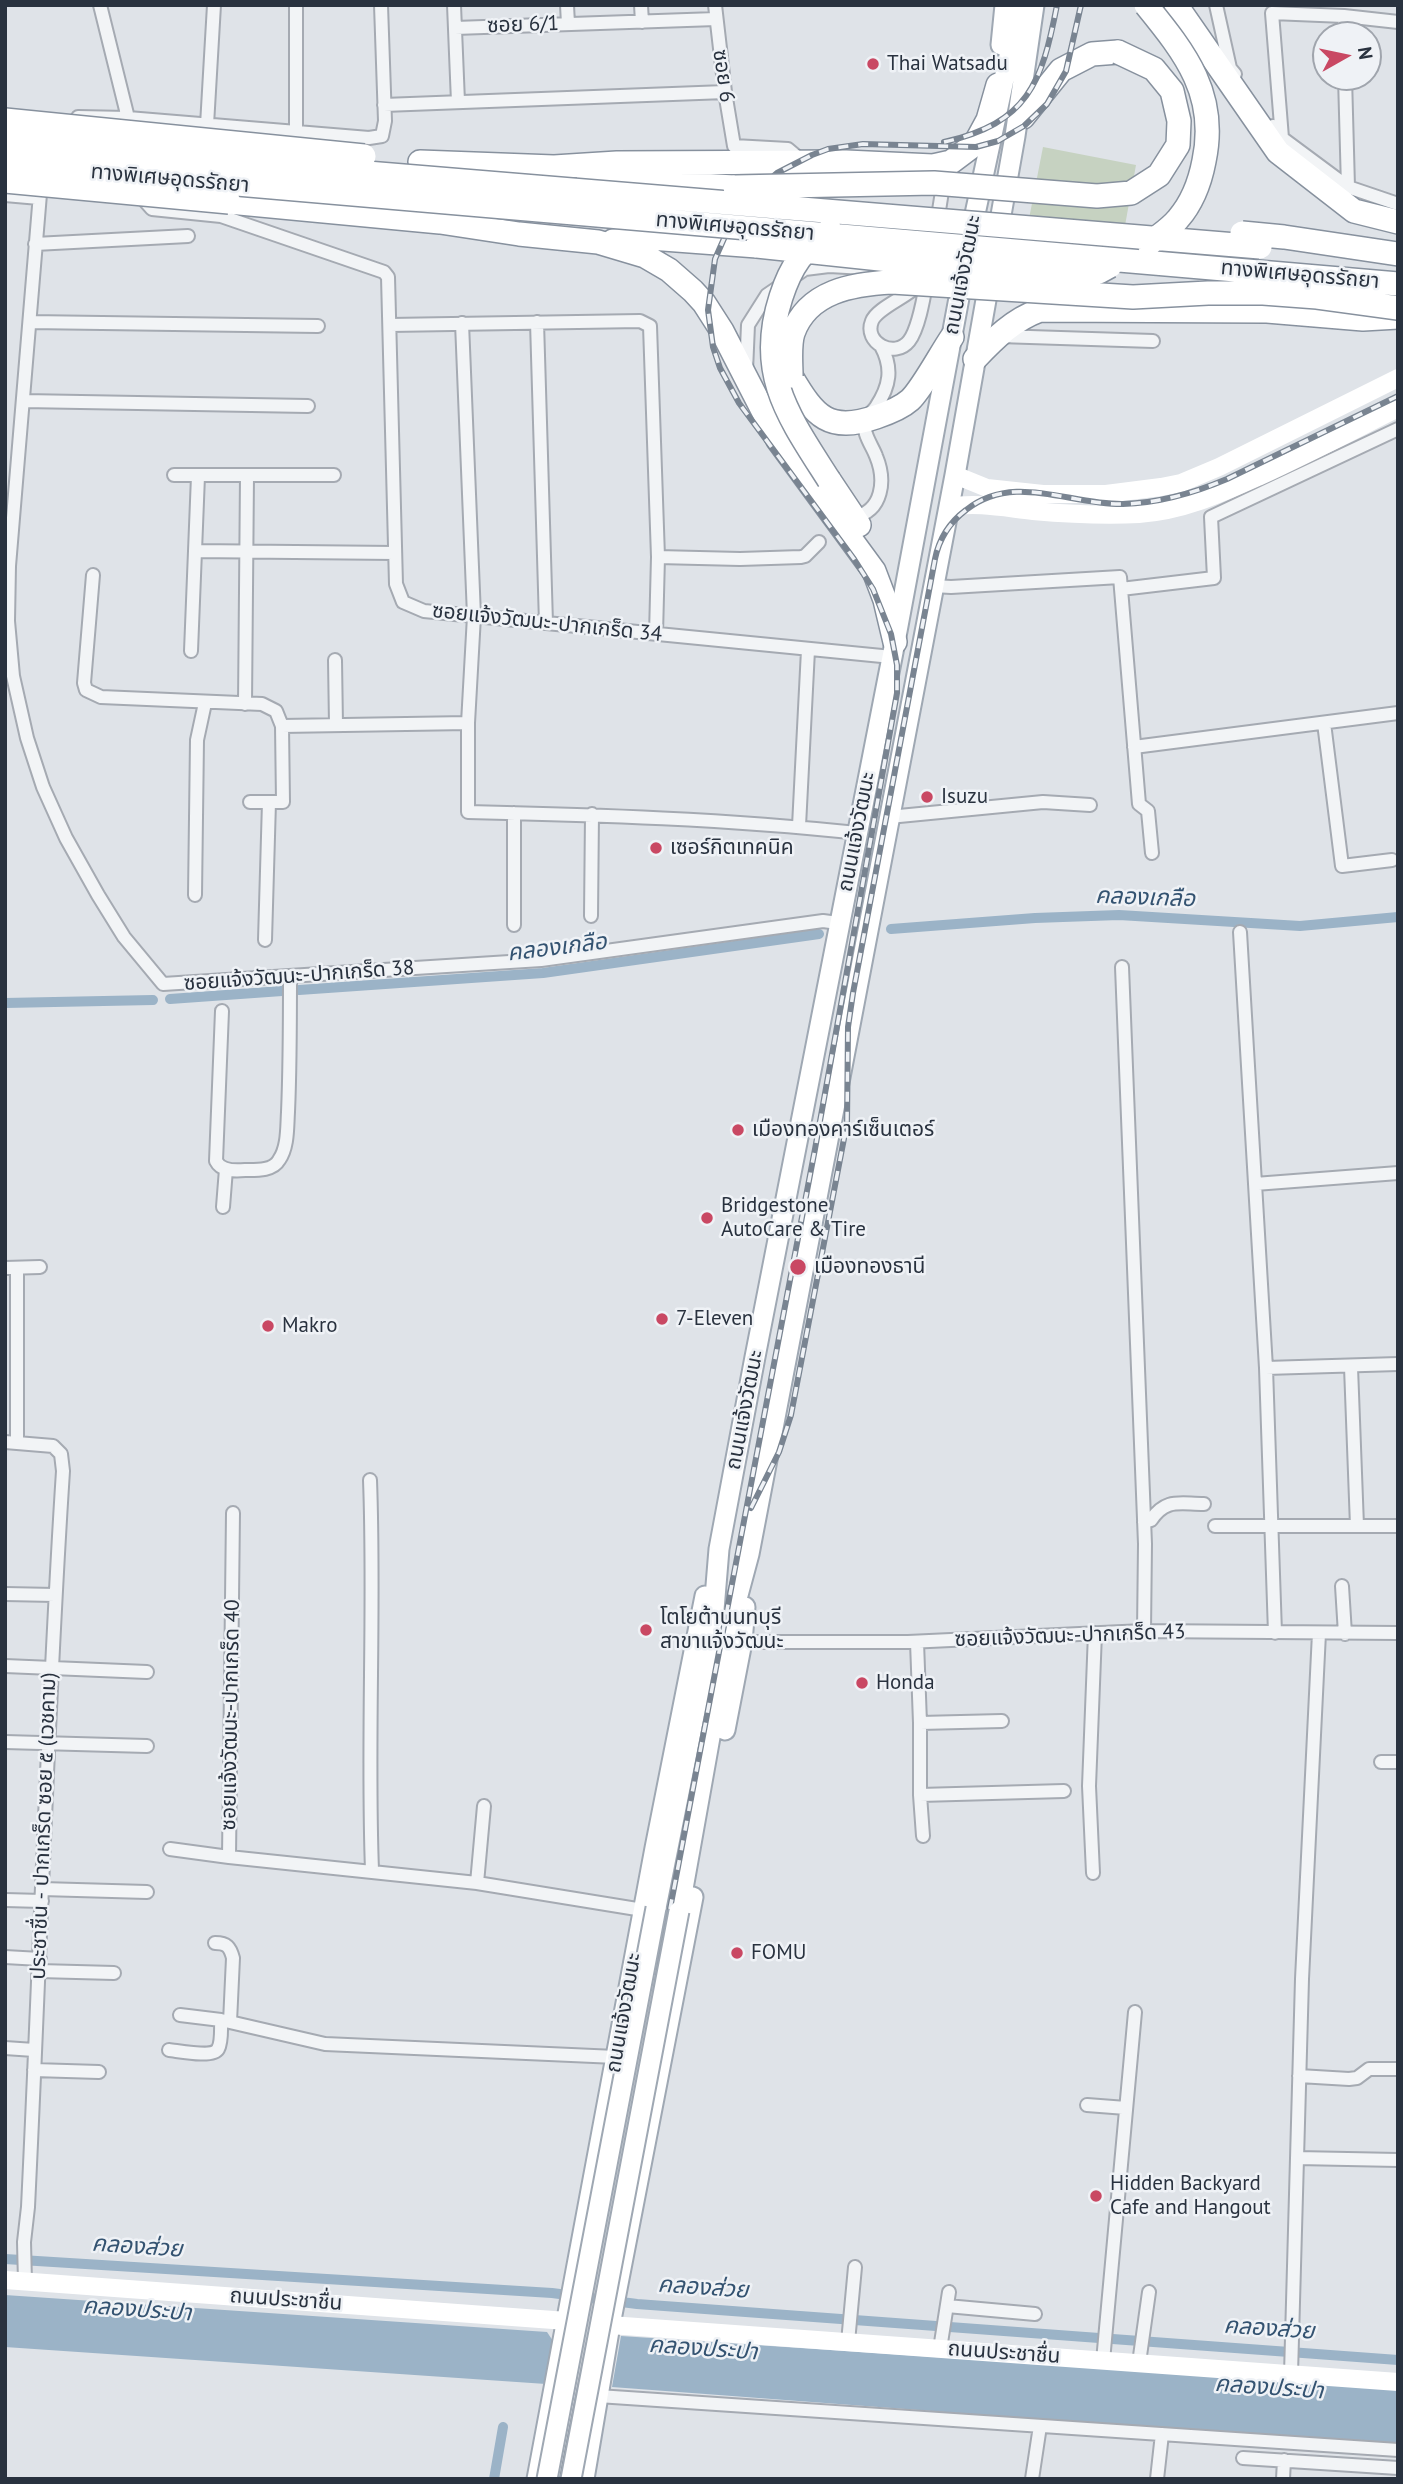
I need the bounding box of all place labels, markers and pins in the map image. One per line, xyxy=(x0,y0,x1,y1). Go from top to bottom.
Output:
place label: Thai Watsadu xyxy=(887,51,1008,77)
marker: Thai Watsadu xyxy=(865,56,881,72)
place label: Isuzu xyxy=(941,784,988,810)
marker: Isuzu xyxy=(919,789,935,805)
place label: เซอร์กิตเทคนิค xyxy=(670,835,794,861)
marker: เซอร์กิตเทคนิค xyxy=(648,840,664,856)
place label: เมืองทองคาร์เซ็นเตอร์ xyxy=(752,1117,934,1143)
marker: เมืองทองคาร์เซ็นเตอร์ xyxy=(730,1122,746,1138)
place label: Bridgestone AutoCare & Tire xyxy=(721,1193,866,1243)
marker: Bridgestone AutoCare & Tire xyxy=(699,1210,715,1226)
place label: เมืองทองธานี xyxy=(814,1254,925,1280)
marker: เมืองทองธานี xyxy=(788,1257,808,1277)
place label: 7-Eleven xyxy=(676,1306,753,1332)
marker: 7-Eleven xyxy=(654,1311,670,1327)
place label: Makro xyxy=(282,1313,337,1339)
marker: Makro xyxy=(260,1318,276,1334)
place label: โตโยต้านนทบุรี สาขาแจ้งวัฒนะ xyxy=(660,1605,784,1655)
marker: โตโยต้านนทบุรี สาขาแจ้งวัฒนะ xyxy=(638,1622,654,1638)
place label: Honda xyxy=(876,1670,935,1696)
marker: Honda xyxy=(854,1675,870,1691)
place label: FOMU xyxy=(751,1940,807,1966)
marker: FOMU xyxy=(729,1945,745,1961)
place label: Hidden Backyard Cafe and Hangout xyxy=(1110,2171,1271,2221)
marker: Hidden Backyard Cafe and Hangout xyxy=(1088,2188,1104,2204)

